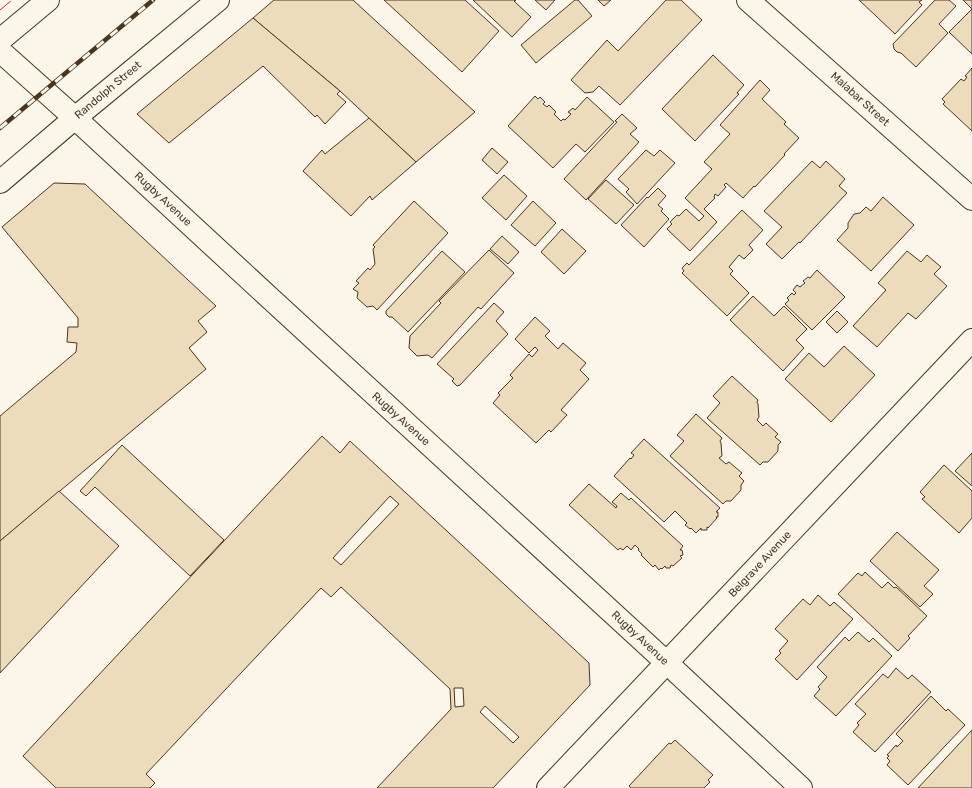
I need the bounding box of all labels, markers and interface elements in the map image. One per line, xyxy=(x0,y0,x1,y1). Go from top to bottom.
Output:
street label: Randolph Street xyxy=(72,58,145,122)
street label: Malabar Street xyxy=(828,69,893,129)
street label: Rugby Avenue xyxy=(132,169,194,229)
street label: Rugby Avenue xyxy=(369,390,433,448)
street label: Belgrave Avenue xyxy=(726,528,794,600)
street label: Rugby Avenue xyxy=(609,608,671,668)

